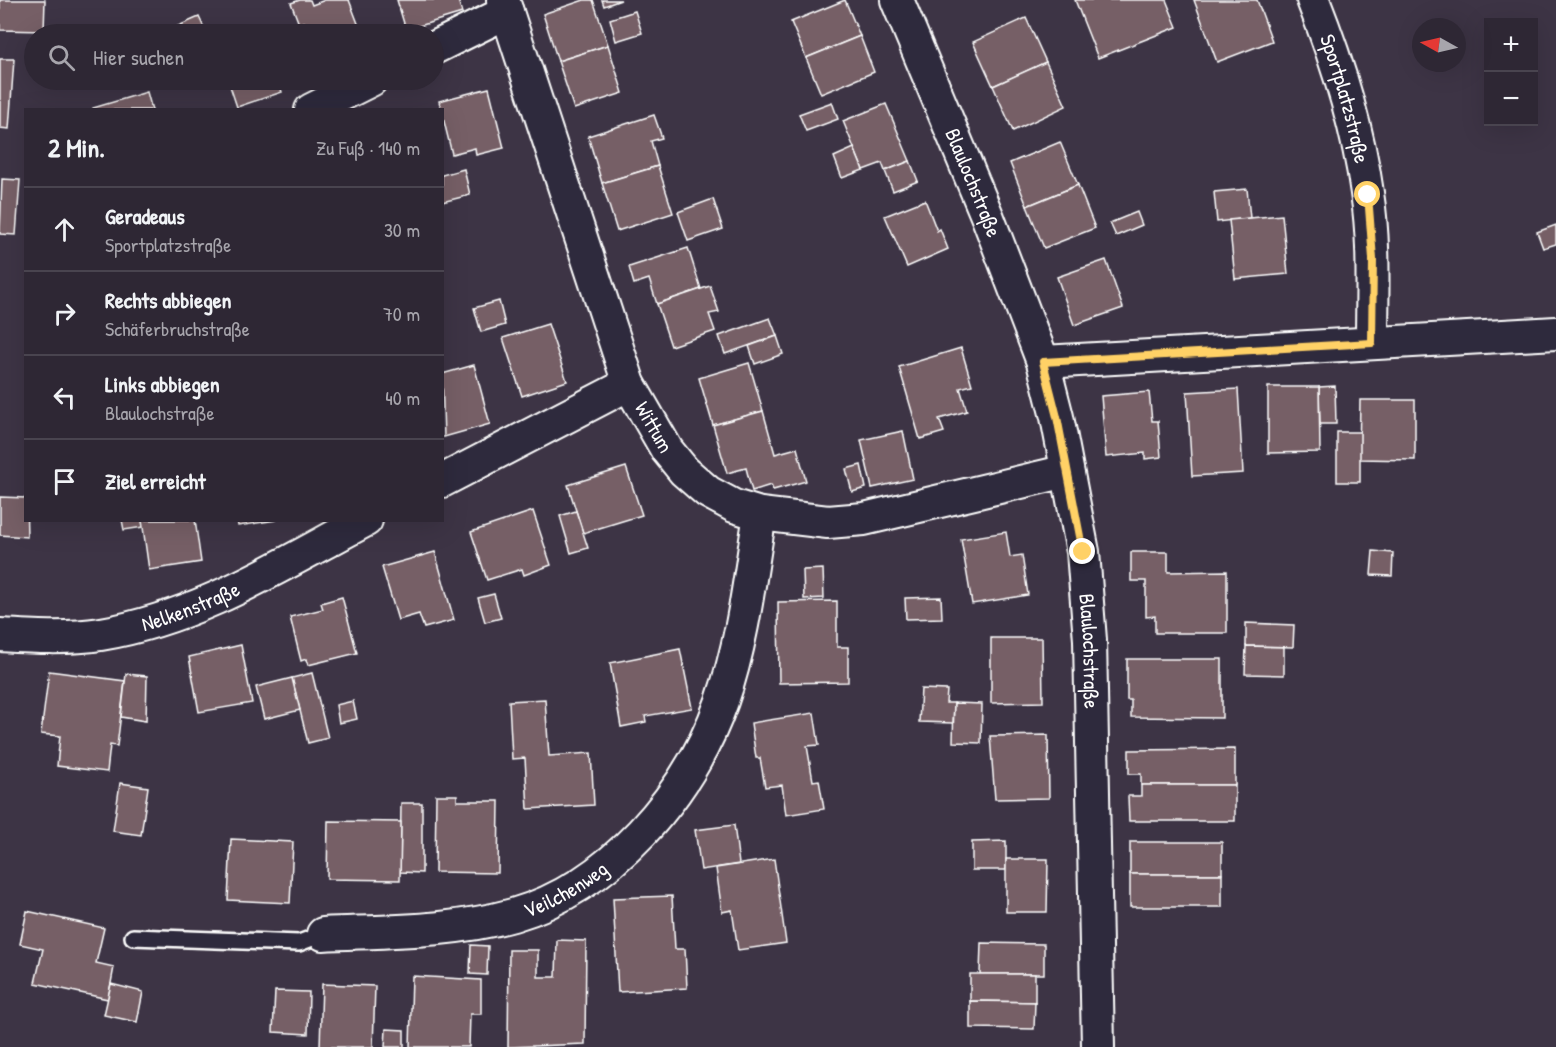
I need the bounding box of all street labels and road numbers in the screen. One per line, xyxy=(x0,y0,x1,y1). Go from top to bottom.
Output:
street label: Sportplatzstraße xyxy=(1313,30,1377,166)
street label: Blaulochstraße xyxy=(938,124,1009,241)
street label: Wittum xyxy=(628,396,681,458)
street label: Nelkenstraße xyxy=(138,574,244,638)
street label: Blaulochstraße xyxy=(1072,593,1106,709)
street label: Veilchenweg xyxy=(519,854,614,924)

